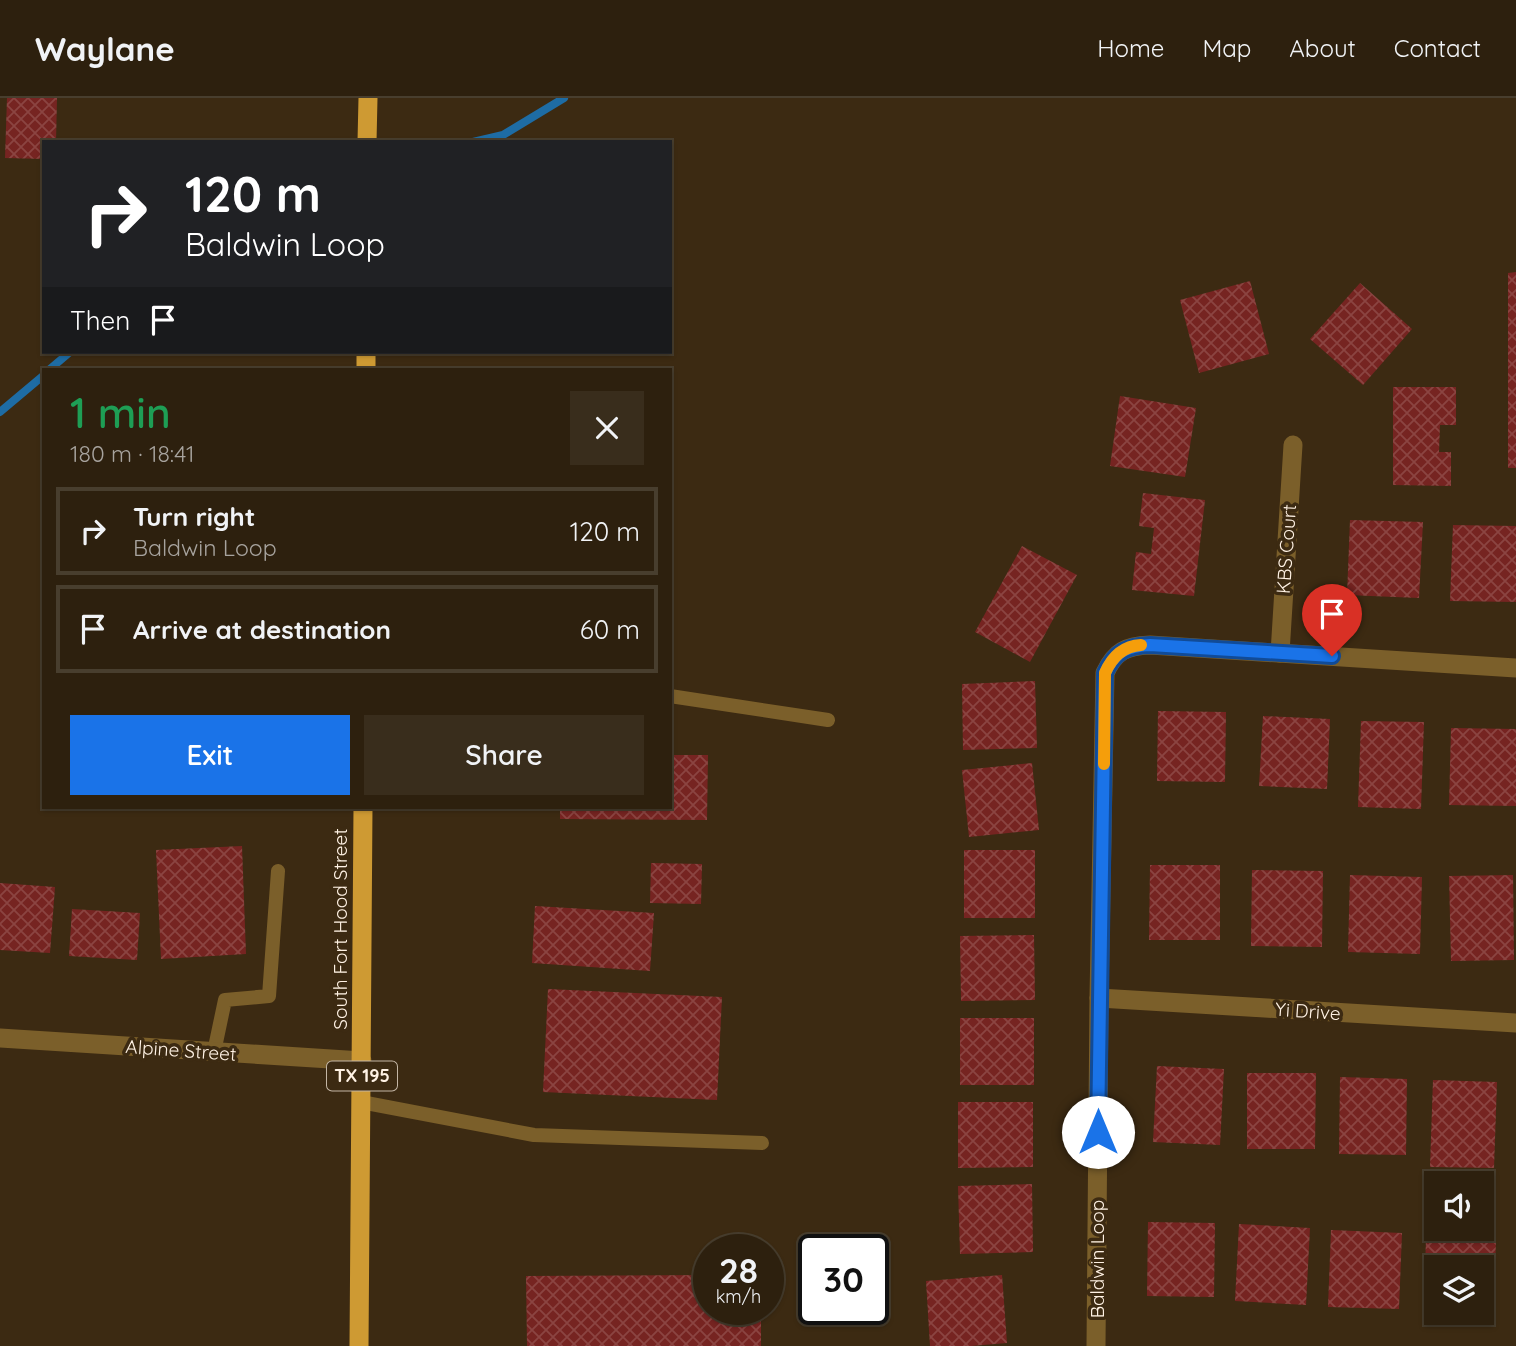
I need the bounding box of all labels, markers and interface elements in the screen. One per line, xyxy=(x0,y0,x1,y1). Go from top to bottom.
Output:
text: Waylane xyxy=(35,28,175,69)
text: Home xyxy=(1097,33,1164,63)
text: Map xyxy=(1202,33,1251,63)
text: About xyxy=(1289,33,1356,63)
text: Contact xyxy=(1394,33,1481,63)
text: 120 m xyxy=(185,163,321,224)
icon: right xyxy=(70,168,161,259)
text: Baldwin Loop xyxy=(185,224,385,264)
icon: arrive xyxy=(144,301,182,339)
text: Then xyxy=(70,304,130,337)
text: 1 min xyxy=(70,386,171,439)
button: close xyxy=(570,391,644,465)
text: 180 m · 18:41 xyxy=(70,439,195,468)
text: Turn right xyxy=(133,500,255,533)
street label: KBS Court xyxy=(1271,504,1301,594)
icon: right xyxy=(74,512,112,550)
text: 120 m xyxy=(570,515,640,548)
text: Baldwin Loop xyxy=(133,533,277,562)
pin xyxy=(1302,584,1362,656)
icon: arrive xyxy=(1313,595,1351,633)
icon: arrive xyxy=(74,610,112,648)
text: Arrive at destination xyxy=(133,613,391,646)
text: 60 m xyxy=(580,613,640,646)
button: Exit xyxy=(70,715,350,795)
button: Share xyxy=(364,715,644,795)
street label: South Fort Hood Street xyxy=(328,828,352,1030)
street label: Yi Drive xyxy=(1274,997,1342,1025)
street label: Alpine Street xyxy=(125,1034,237,1066)
road number: TX 195 xyxy=(327,1062,397,1091)
position arrow xyxy=(1061,1095,1135,1169)
map controls xyxy=(1424,1171,1494,1325)
button: sound xyxy=(1424,1171,1494,1241)
street label: Baldwin Loop xyxy=(1085,1200,1109,1318)
speed limit sign: 30 xyxy=(798,1234,889,1325)
text: 28 xyxy=(719,1248,758,1292)
button: layers xyxy=(1424,1255,1494,1325)
text: km/h xyxy=(716,1285,761,1308)

